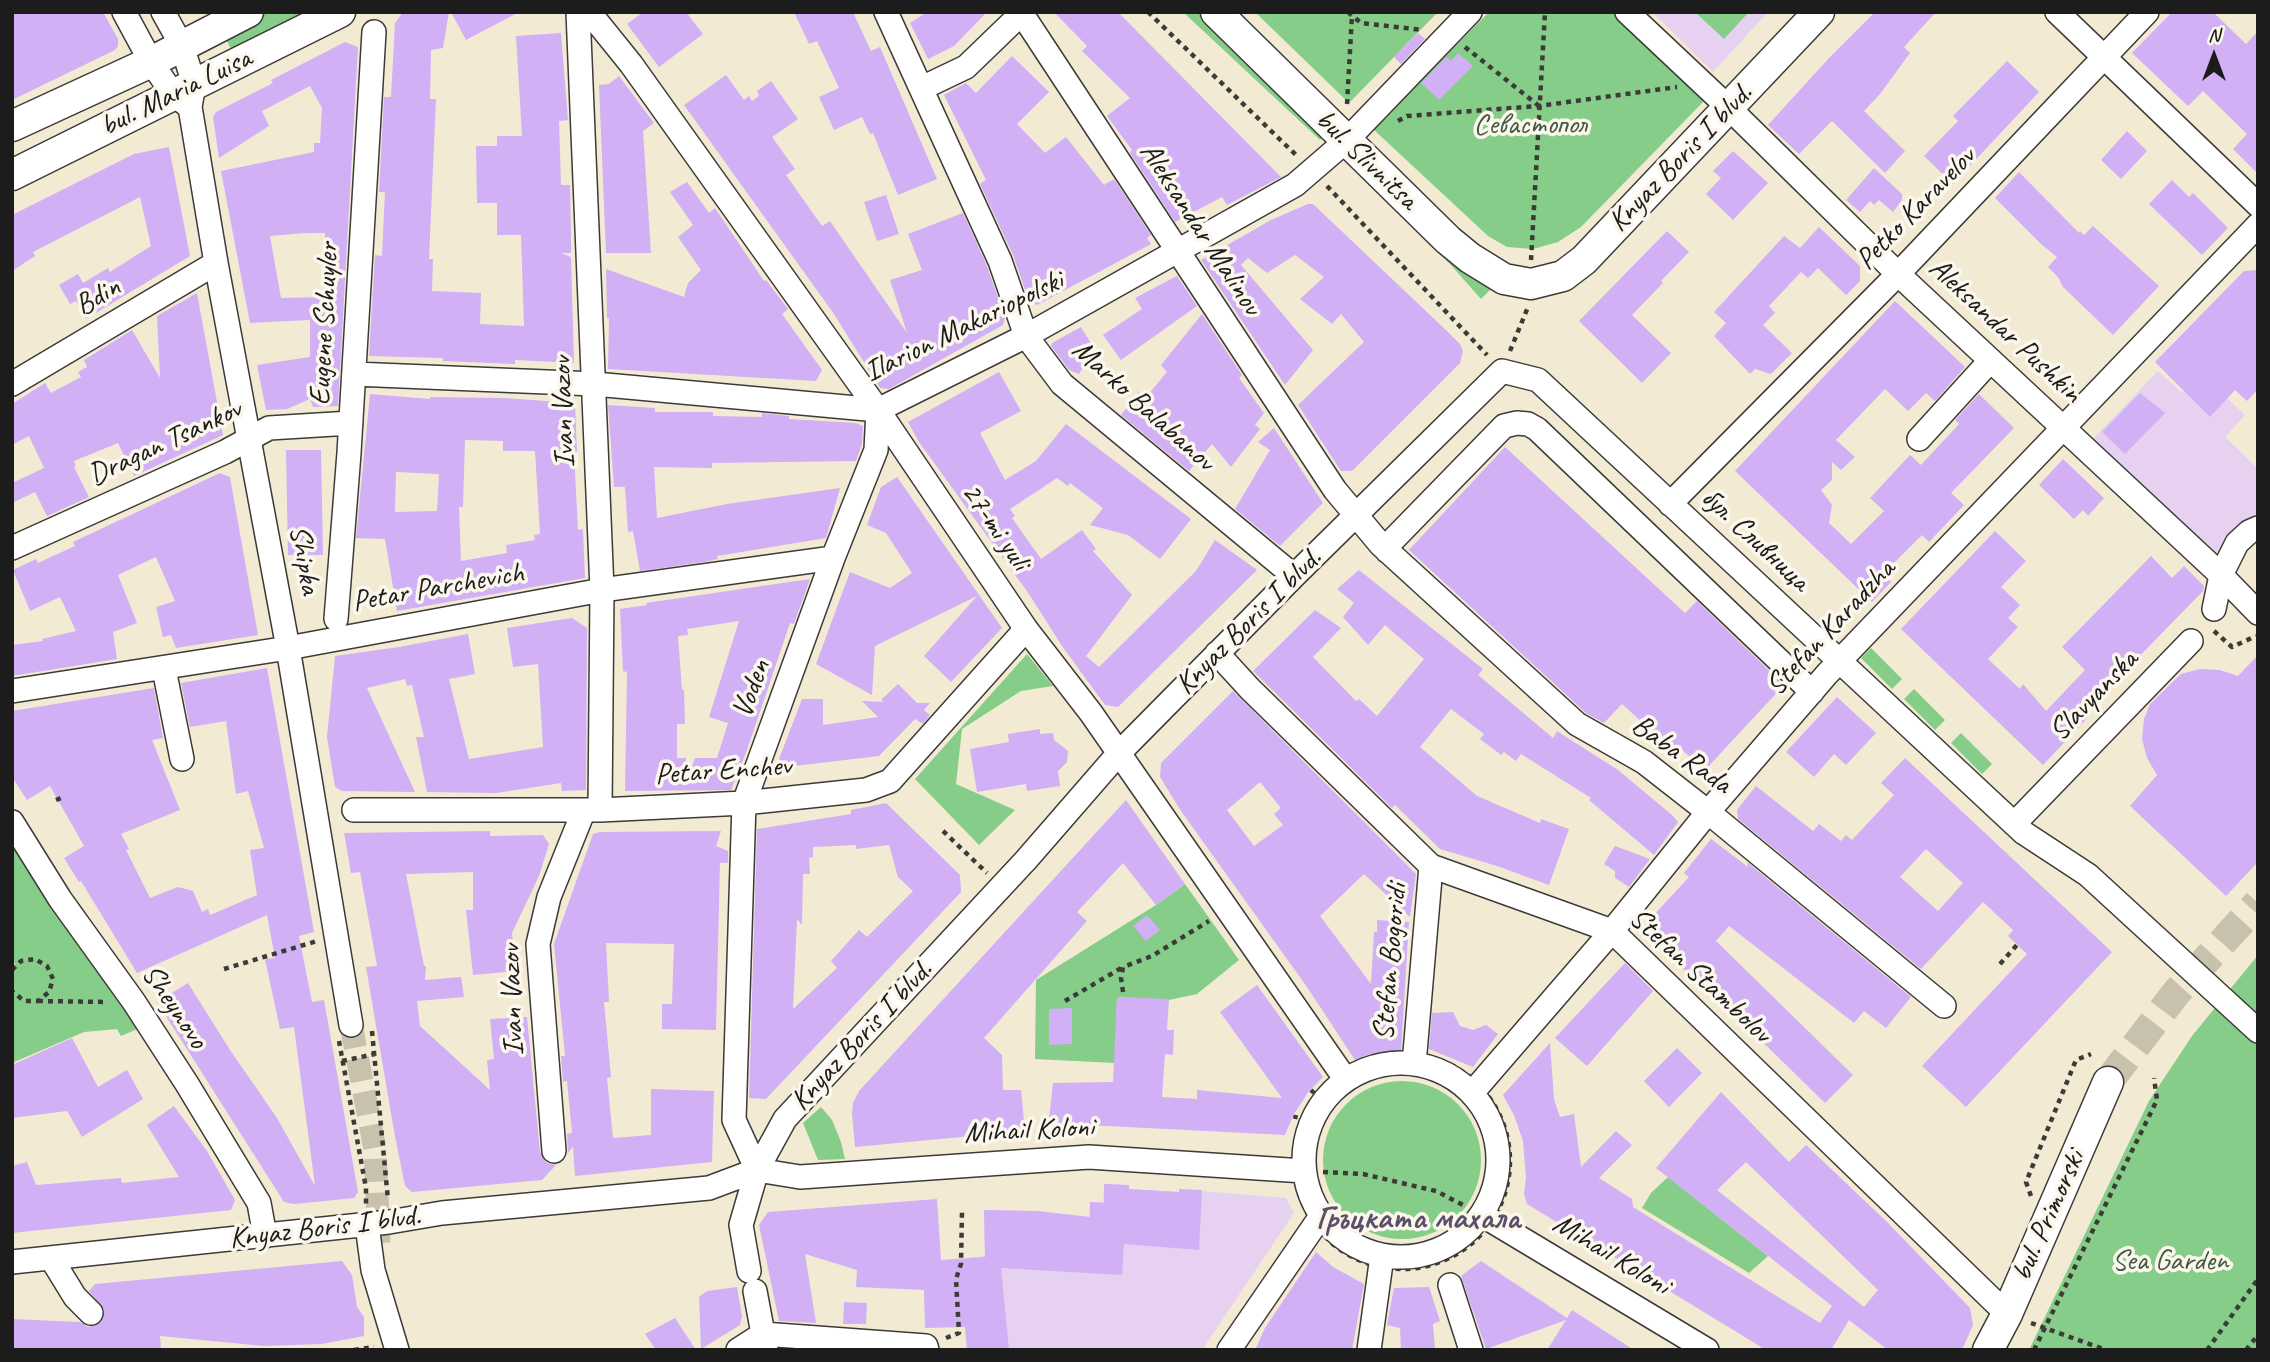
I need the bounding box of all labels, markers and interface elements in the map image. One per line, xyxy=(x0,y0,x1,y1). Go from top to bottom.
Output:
north arrow xyxy=(2179,21,2249,91)
text: N xyxy=(2208,23,2220,47)
street label: bul. Maria Luisa xyxy=(95,41,257,145)
street label: Knyaz Boris I blvd. xyxy=(1601,76,1761,240)
street label: bul. Slivnitsa xyxy=(1307,102,1425,218)
park label: Севастопол xyxy=(1474,107,1586,143)
street label: Aleksandar Malinov xyxy=(1131,136,1269,322)
street label: Petko Karavelov xyxy=(1849,140,1983,278)
street label: Eugene Schuyler xyxy=(303,242,347,406)
street label: Aleksandar Pushkin xyxy=(1921,251,2089,411)
street label: Ilarion Makariopolski xyxy=(859,263,1069,391)
street label: Bdin xyxy=(69,270,127,324)
street label: Marko Balabanov xyxy=(1064,333,1222,479)
street label: Ivan Vazov xyxy=(544,356,584,468)
street label: Dragan Tsankov xyxy=(83,392,247,494)
street label: 27-mi yuli xyxy=(953,476,1037,578)
street label: бул. Сливница xyxy=(1693,480,1817,600)
street label: Shipka xyxy=(280,523,328,597)
street label: Knyaz Boris I blvd. xyxy=(1168,541,1330,703)
street label: Stefan Karadzha xyxy=(1759,552,1903,704)
street label: Petar Parchevich xyxy=(350,555,526,621)
street label: Slavyanska xyxy=(2042,643,2146,749)
street label: Voden xyxy=(725,655,779,723)
street label: Baba Rada xyxy=(1624,708,1738,802)
street label: Petar Enchev xyxy=(654,748,792,794)
street label: Stefan Bogoridi xyxy=(1366,882,1416,1042)
street label: Stefan Stambolov xyxy=(1621,901,1779,1051)
street label: Ivan Vazov xyxy=(493,944,533,1056)
street label: Knyaz Boris I blvd. xyxy=(783,953,941,1119)
street label: Sheynovo xyxy=(133,958,215,1056)
street label: Mihail Koloni xyxy=(963,1110,1095,1152)
street label: bul. Primorski xyxy=(2004,1145,2094,1287)
street label: Knyaz Boris I blvd. xyxy=(227,1198,423,1258)
district label: Гръцката махала xyxy=(1316,1199,1520,1239)
street label: Mihail Koloni xyxy=(1546,1206,1676,1304)
park label: Sea Garden xyxy=(2112,1243,2228,1279)

